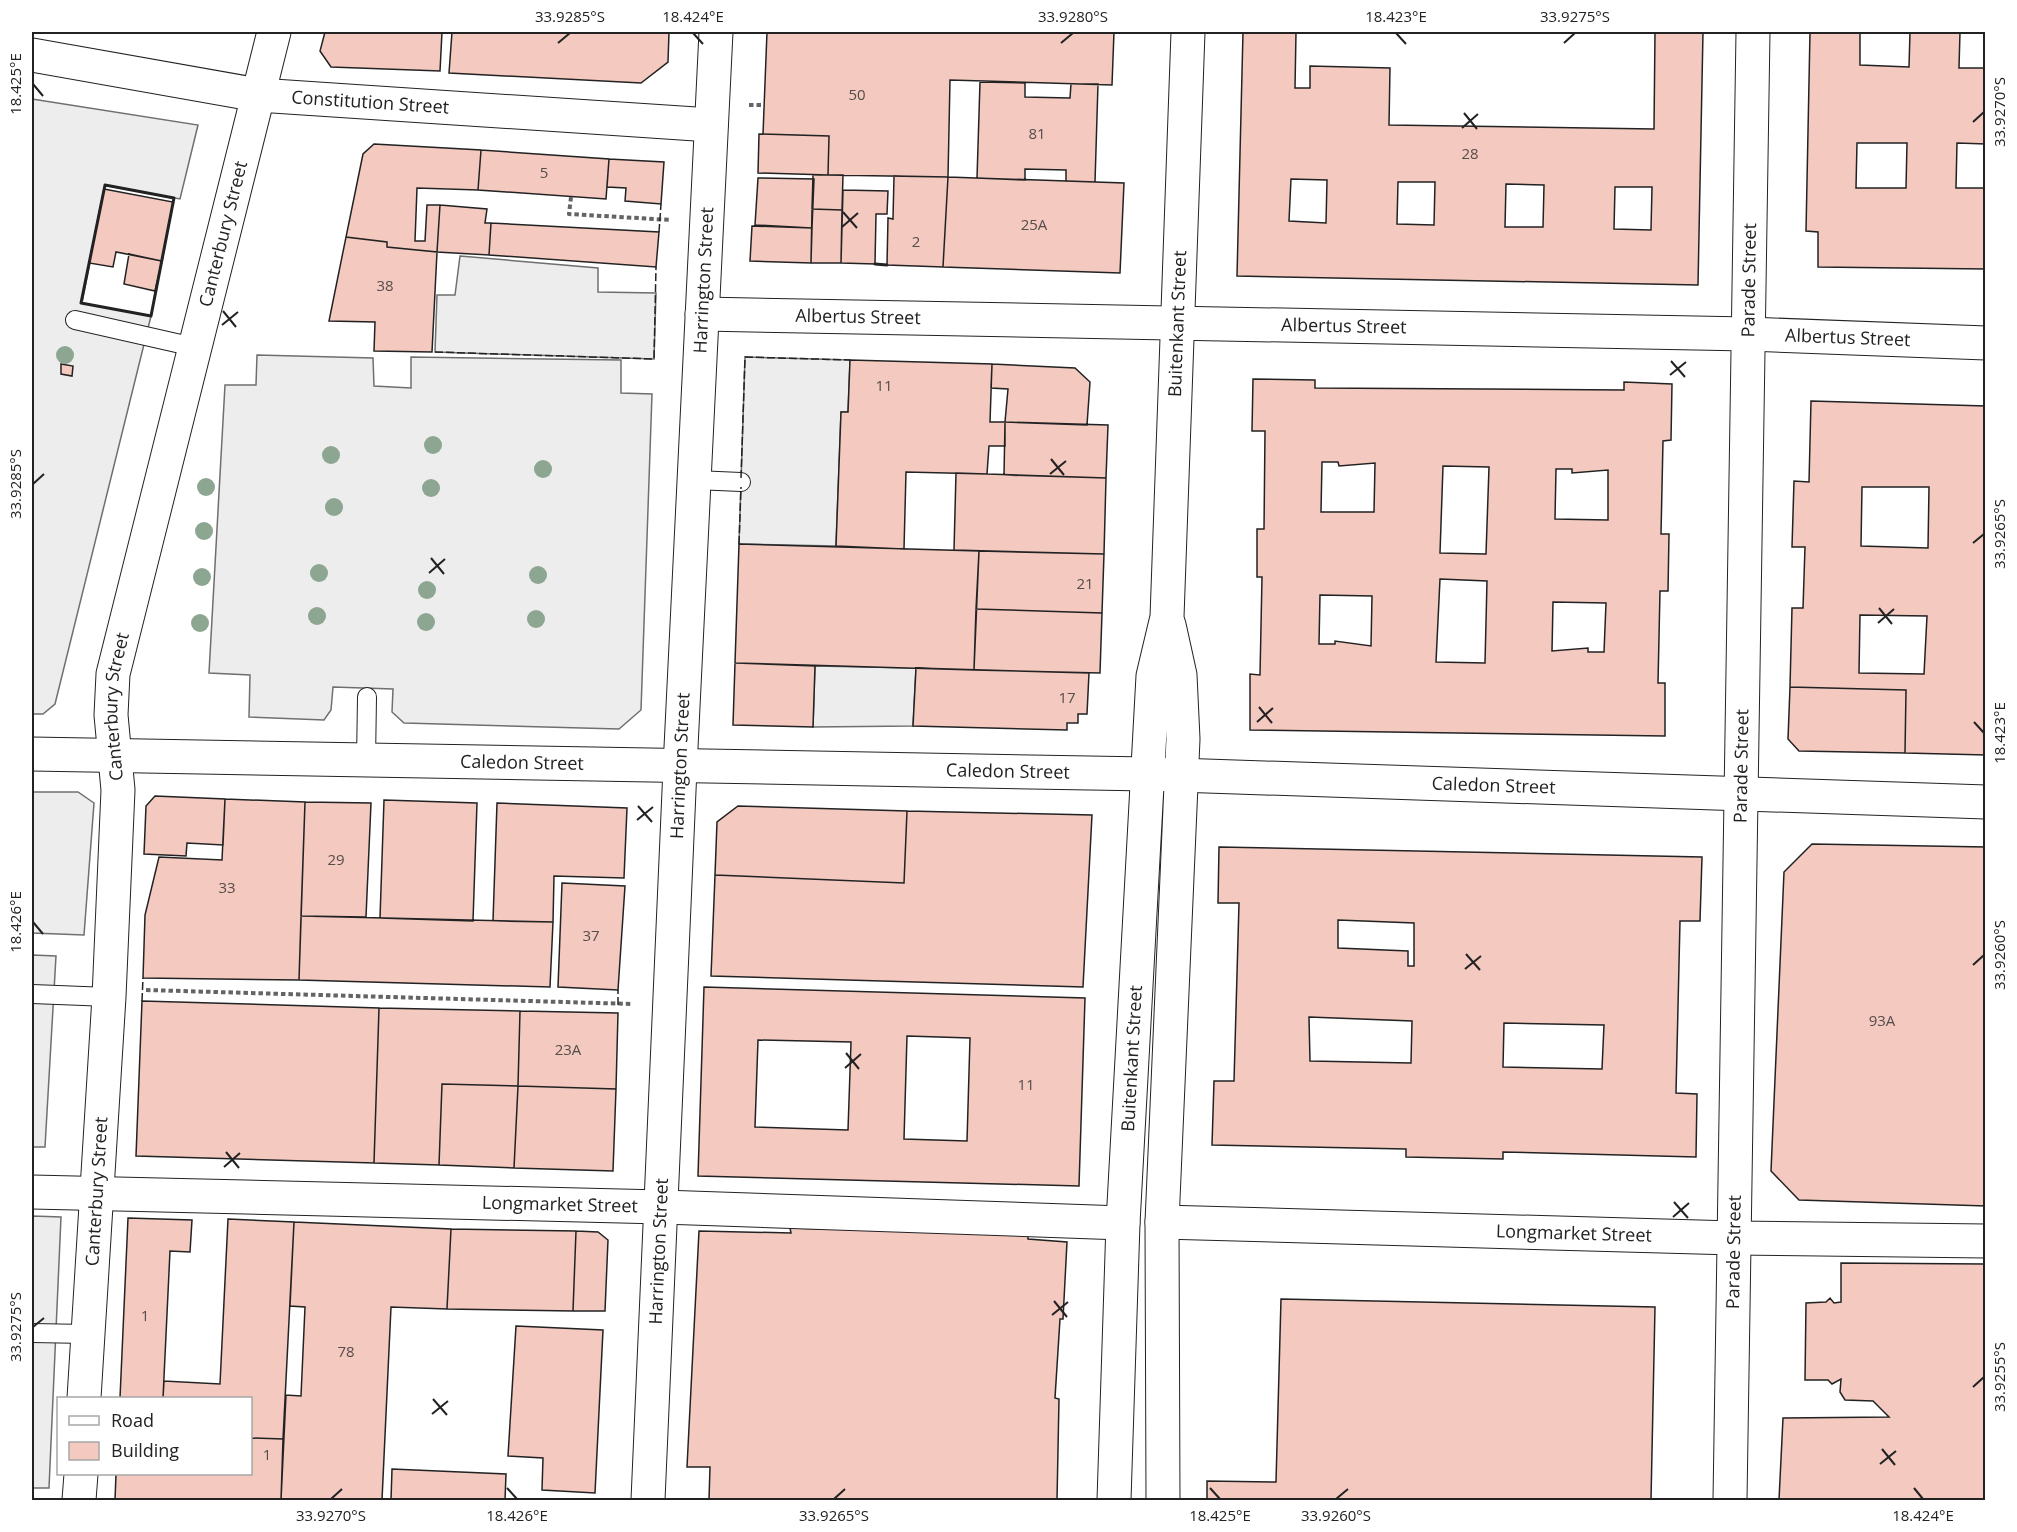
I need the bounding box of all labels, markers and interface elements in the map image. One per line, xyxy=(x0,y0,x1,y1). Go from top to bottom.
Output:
text: 33.9285°S xyxy=(535,6,605,26)
text: 18.424°E xyxy=(662,6,724,26)
text: 33.9280°S xyxy=(1038,6,1108,26)
text: 18.423°E xyxy=(1365,6,1427,26)
text: 33.9275°S xyxy=(1540,6,1610,26)
text: 18.425°E xyxy=(5,53,25,115)
text: 33.9270°S xyxy=(1989,77,2009,147)
street label: Constitution Street xyxy=(291,84,450,119)
house number: 50 xyxy=(848,84,866,104)
house number: 81 xyxy=(1028,123,1046,143)
house number: 28 xyxy=(1461,143,1479,163)
street label: Canterbury Street xyxy=(193,158,252,309)
house number: 5 xyxy=(540,162,548,182)
street label: Harrington Street xyxy=(687,206,718,354)
house number: 25A xyxy=(1021,214,1048,234)
street label: Parade Street xyxy=(1735,223,1761,337)
house number: 2 xyxy=(912,231,920,251)
street label: Buitenkant Street xyxy=(1162,250,1191,398)
house number: 38 xyxy=(376,275,394,295)
street label: Albertus Street xyxy=(795,303,921,329)
street label: Albertus Street xyxy=(1281,312,1407,338)
street label: Albertus Street xyxy=(1785,322,1911,351)
house number: 11 xyxy=(875,375,893,395)
text: 33.9285°S xyxy=(5,449,25,519)
text: 33.9265°S xyxy=(1989,499,2009,569)
house number: 21 xyxy=(1076,573,1094,593)
street label: Canterbury Street xyxy=(98,630,134,782)
house number: 17 xyxy=(1058,687,1076,707)
street label: Harrington Street xyxy=(664,692,695,839)
text: 18.423°E xyxy=(1989,702,2009,764)
street label: Parade Street xyxy=(1728,709,1753,823)
street label: Caledon Street xyxy=(460,749,584,775)
street label: Caledon Street xyxy=(946,757,1070,784)
street label: Caledon Street xyxy=(1431,770,1556,799)
house number: 29 xyxy=(327,849,345,869)
house number: 33 xyxy=(218,877,236,897)
text: 18.426°E xyxy=(5,891,25,953)
text: 33.9260°S xyxy=(1989,920,2009,990)
house number: 37 xyxy=(582,925,600,945)
street label: Buitenkant Street xyxy=(1115,984,1147,1132)
house number: 93A xyxy=(1869,1010,1896,1030)
house number: 23A xyxy=(555,1039,582,1059)
house number: 11 xyxy=(1017,1074,1035,1094)
street label: Canterbury Street xyxy=(79,1116,113,1267)
street label: Harrington Street xyxy=(643,1177,673,1325)
street label: Longmarket Street xyxy=(482,1190,638,1217)
street label: Parade Street xyxy=(1720,1195,1746,1309)
street label: Longmarket Street xyxy=(1496,1218,1652,1247)
text: 33.9275°S xyxy=(5,1292,25,1362)
house number: 1 xyxy=(141,1305,149,1325)
house number: 78 xyxy=(337,1341,355,1361)
text: 33.9255°S xyxy=(1989,1342,2009,1412)
legend xyxy=(57,1397,252,1475)
text: Road xyxy=(111,1408,154,1432)
text: Building xyxy=(111,1438,179,1462)
house number: 1 xyxy=(263,1444,271,1464)
text: 33.9270°S xyxy=(296,1505,366,1525)
text: 18.426°E xyxy=(486,1505,548,1525)
text: 33.9265°S xyxy=(799,1505,869,1525)
text: 18.425°E xyxy=(1189,1505,1251,1525)
text: 33.9260°S xyxy=(1301,1505,1371,1525)
text: 18.424°E xyxy=(1892,1505,1954,1525)

